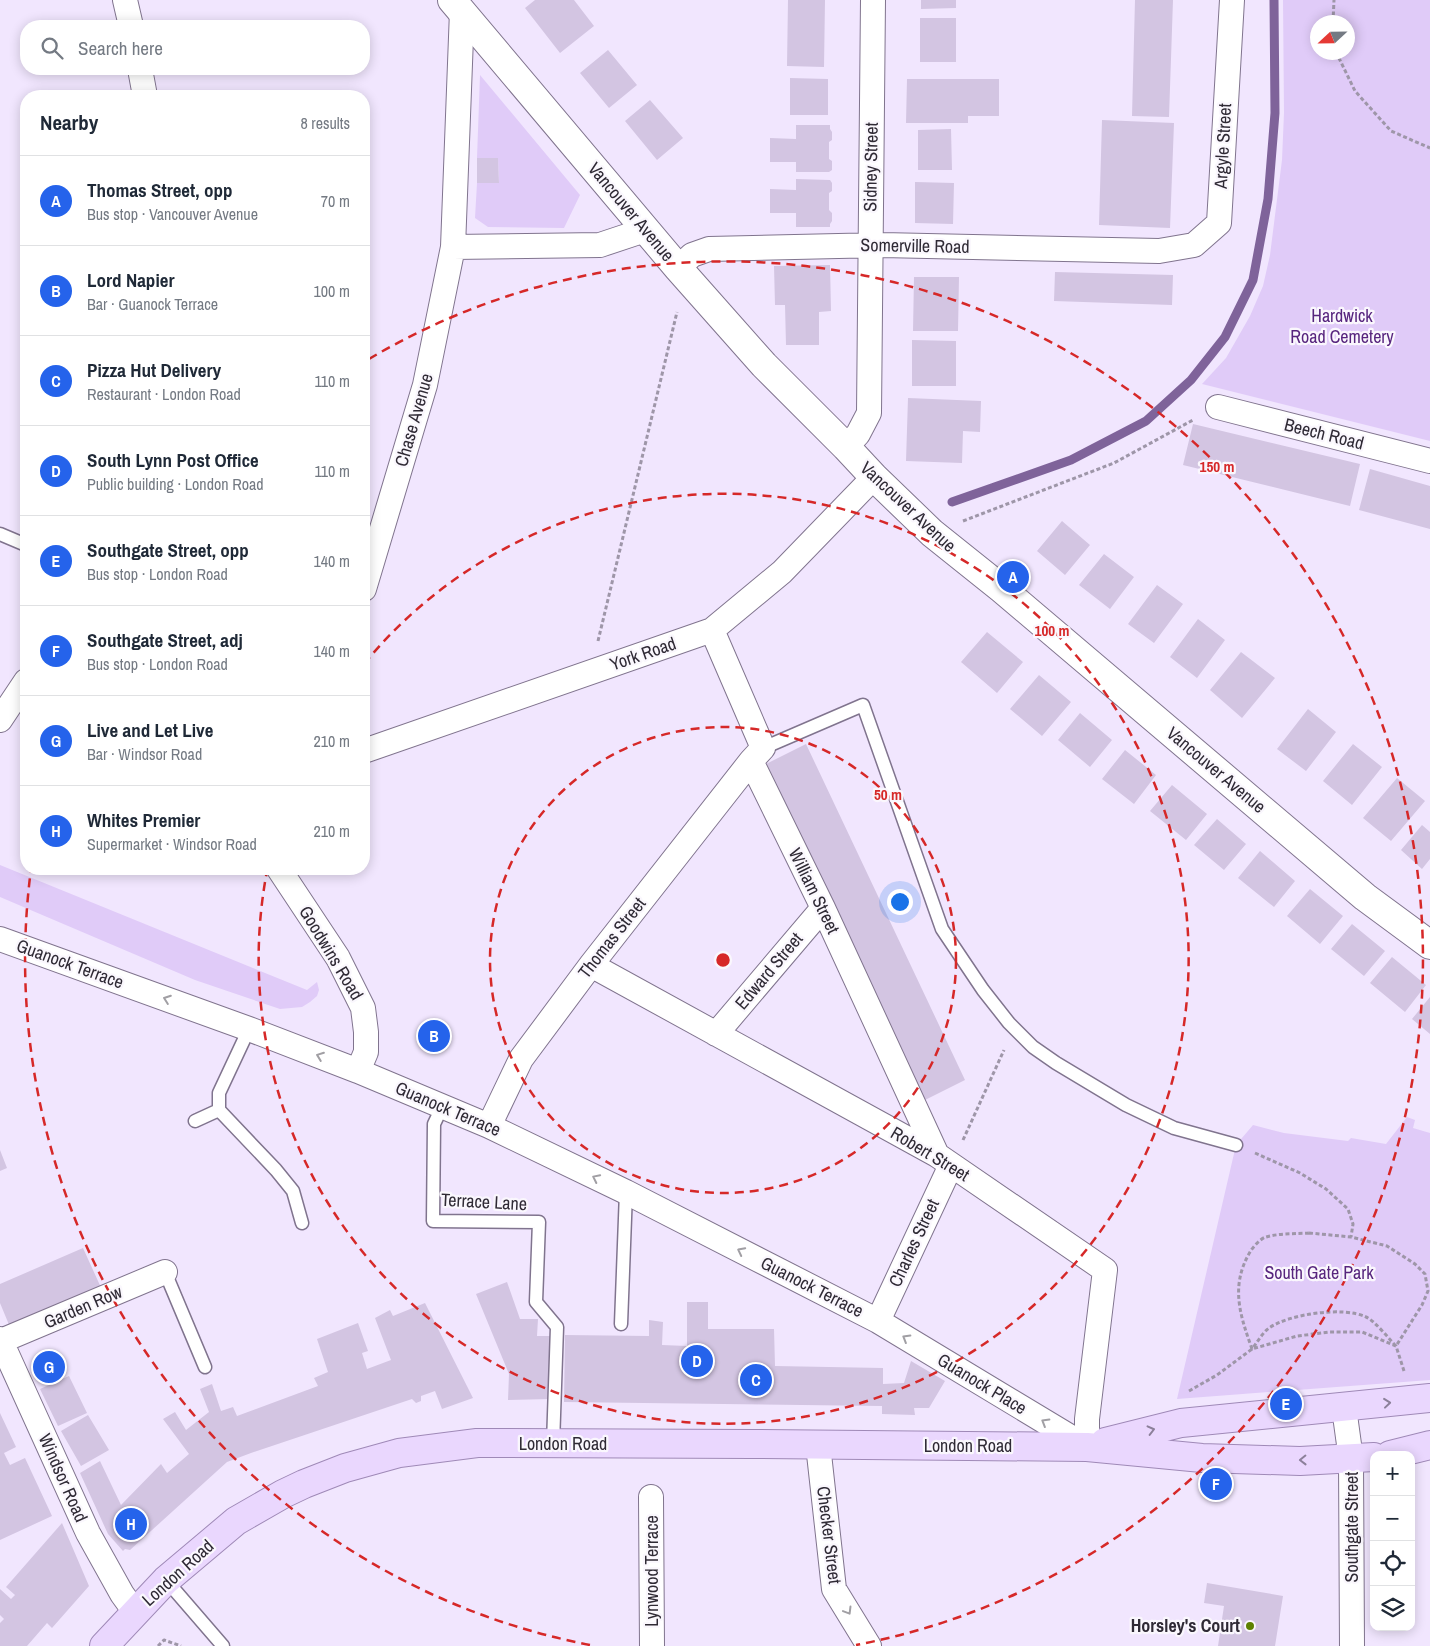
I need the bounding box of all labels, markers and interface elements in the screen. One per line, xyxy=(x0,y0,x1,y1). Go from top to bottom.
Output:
north arrow xyxy=(1310,15,1355,60)
search box xyxy=(20,20,370,75)
icon: search xyxy=(38,34,66,62)
text: Search here xyxy=(78,35,163,61)
street label: Argyle Street xyxy=(1208,103,1237,190)
text: Nearby xyxy=(40,108,98,137)
text: 8 results xyxy=(300,112,350,134)
street label: Sidney Street xyxy=(857,122,884,212)
street label: Vancouver Avenue xyxy=(582,157,680,267)
text: Thomas Street, opp xyxy=(87,177,232,203)
text: A xyxy=(51,190,61,212)
text: 70 m xyxy=(321,190,350,212)
text: Bus stop · Vancouver Avenue xyxy=(87,203,258,225)
street label: Somerville Road xyxy=(860,232,970,259)
text: Lord Napier xyxy=(87,267,174,293)
text: B xyxy=(51,280,61,302)
text: 100 m xyxy=(314,280,350,302)
text: Bar · Guanock Terrace xyxy=(87,293,218,315)
park label: Hardwick Road Cemetery xyxy=(1290,303,1394,349)
text: Pizza Hut Delivery xyxy=(87,357,221,383)
text: C xyxy=(51,370,61,392)
text: 110 m xyxy=(314,370,350,392)
street label: Chase Avenue xyxy=(388,370,439,469)
text: Restaurant · London Road xyxy=(87,383,241,405)
street label: Beech Road xyxy=(1282,412,1367,455)
text: South Lynn Post Office xyxy=(87,447,259,473)
street label: Vancouver Avenue xyxy=(855,456,962,558)
text: 150 m xyxy=(1200,456,1234,477)
text: D xyxy=(51,460,61,482)
text: 110 m xyxy=(314,460,350,482)
text: Public building · London Road xyxy=(87,473,264,495)
text: Southgate Street, opp xyxy=(87,537,249,563)
text: E xyxy=(52,550,60,572)
text: 140 m xyxy=(314,550,350,572)
pin: A xyxy=(997,558,1029,596)
text: Bus stop · London Road xyxy=(87,563,228,585)
text: 100 m xyxy=(1035,620,1069,641)
text: Southgate Street, adj xyxy=(87,627,243,653)
street label: York Road xyxy=(606,631,679,677)
text: F xyxy=(52,640,60,662)
text: 140 m xyxy=(314,640,350,662)
text: Bus stop · London Road xyxy=(87,653,228,675)
text: Live and Let Live xyxy=(87,717,213,743)
street label: Vancouver Avenue xyxy=(1161,721,1271,819)
text: G xyxy=(51,730,61,752)
text: 210 m xyxy=(314,730,350,752)
text: Bar · Windsor Road xyxy=(87,743,202,765)
text: 50 m xyxy=(874,784,902,805)
text: Whites Premier xyxy=(87,807,200,833)
text: H xyxy=(51,820,61,842)
text: 210 m xyxy=(314,820,350,842)
text: Supermarket · Windsor Road xyxy=(87,833,257,855)
street label: William Street xyxy=(783,844,846,938)
your location xyxy=(887,889,913,915)
street label: Thomas Street xyxy=(572,892,651,984)
street label: Goodwins Road xyxy=(293,901,369,1005)
street label: Edward Street xyxy=(729,927,808,1015)
street label: Guanock Terrace xyxy=(13,933,127,994)
centre of rings xyxy=(714,951,732,969)
one-way arrow xyxy=(164,995,172,1005)
pin: B xyxy=(418,1017,450,1055)
one-way arrow xyxy=(316,1052,324,1062)
street label: Guanock Terrace xyxy=(392,1075,505,1142)
street label: Robert Street xyxy=(886,1120,974,1187)
one-way arrow xyxy=(592,1173,601,1184)
street label: Terrace Lane xyxy=(440,1187,528,1216)
street label: Charles Street xyxy=(882,1195,945,1291)
one-way arrow xyxy=(737,1247,746,1257)
street label: Guanock Terrace xyxy=(757,1250,868,1323)
park label: South Gate Park xyxy=(1264,1260,1374,1285)
street label: Garden Row xyxy=(40,1279,126,1334)
one-way arrow xyxy=(902,1334,911,1344)
pin: D xyxy=(681,1342,713,1380)
street label: Guanock Place xyxy=(933,1347,1032,1420)
pin: G xyxy=(33,1348,65,1386)
pin: C xyxy=(740,1361,772,1399)
pin: E xyxy=(1270,1385,1302,1423)
one-way arrow xyxy=(1383,1398,1391,1409)
one-way arrow xyxy=(1041,1418,1050,1428)
one-way arrow xyxy=(1146,1425,1155,1436)
street label: Windsor Road xyxy=(33,1430,94,1526)
street label: London Road xyxy=(519,1431,607,1456)
street label: London Road xyxy=(924,1433,1012,1458)
map controls xyxy=(1370,1451,1415,1631)
button: + xyxy=(1370,1451,1415,1496)
one-way arrow xyxy=(1298,1455,1306,1466)
pin: F xyxy=(1200,1465,1232,1503)
street label: Southgate Street xyxy=(1339,1472,1364,1582)
street label: Checker Street xyxy=(811,1485,848,1585)
button: − xyxy=(1370,1496,1415,1541)
pin: H xyxy=(115,1505,147,1543)
street label: Lynwood Terrace xyxy=(639,1515,664,1627)
street label: London Road xyxy=(136,1534,219,1612)
button: locate xyxy=(1370,1541,1415,1586)
button: layers xyxy=(1370,1586,1415,1631)
one-way arrow xyxy=(842,1606,851,1615)
place label: Horsley's Court xyxy=(1131,1613,1240,1638)
marker: Horsley's Court xyxy=(1244,1620,1256,1632)

